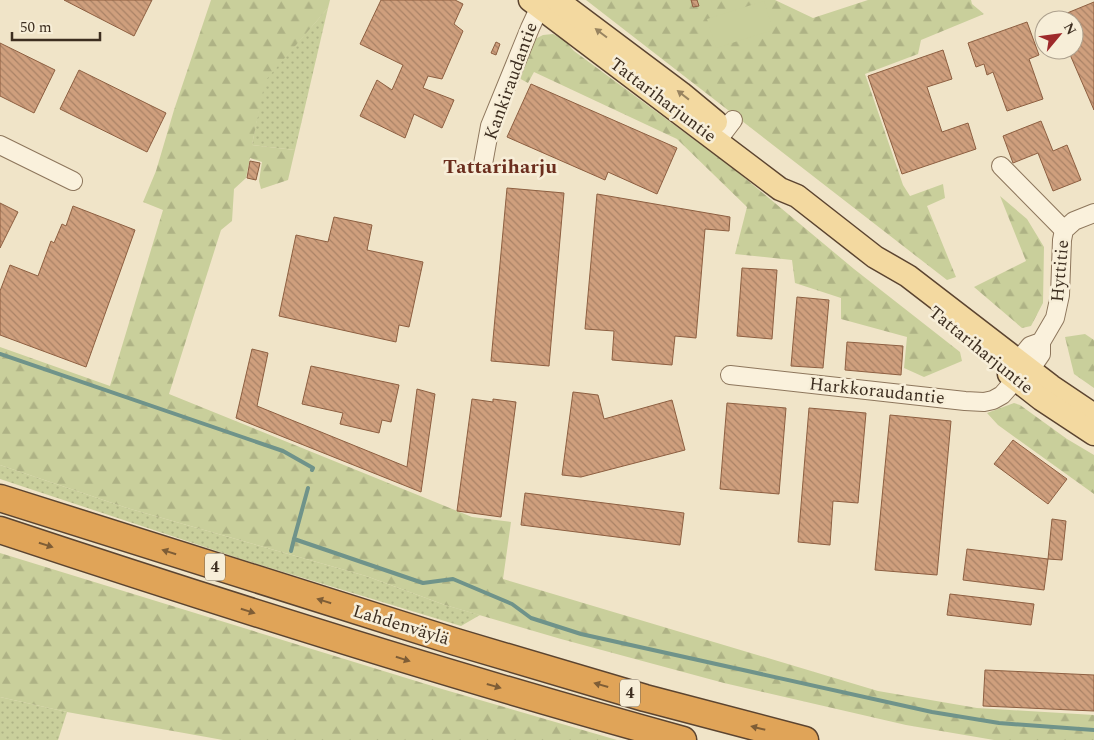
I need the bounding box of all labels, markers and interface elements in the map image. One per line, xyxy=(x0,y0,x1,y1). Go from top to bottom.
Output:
scale bar xyxy=(12,10,100,42)
north arrow xyxy=(1034,10,1084,60)
text: 50 m xyxy=(20,16,52,39)
street label: Kankiraudantie xyxy=(477,18,545,144)
text: N xyxy=(1058,19,1082,39)
one-way arrow xyxy=(595,28,608,39)
street label: Tattariharjuntie xyxy=(604,51,722,149)
one-way arrow xyxy=(677,89,690,100)
district label: Tattariharju xyxy=(443,152,557,182)
street label: Hyttitie xyxy=(1044,239,1076,303)
street label: Tattariharjuntie xyxy=(923,299,1039,401)
street label: Harkkoraudantie xyxy=(808,370,946,412)
one-way arrow xyxy=(39,542,54,550)
one-way arrow xyxy=(161,548,176,556)
road number: 4 xyxy=(205,554,225,580)
one-way arrow xyxy=(316,596,331,604)
street label: Lahdenväylä xyxy=(349,598,453,653)
one-way arrow xyxy=(241,607,256,615)
one-way arrow xyxy=(396,655,411,663)
one-way arrow xyxy=(593,680,608,688)
road number: 4 xyxy=(620,680,640,706)
one-way arrow xyxy=(487,682,502,690)
one-way arrow xyxy=(750,724,765,732)

